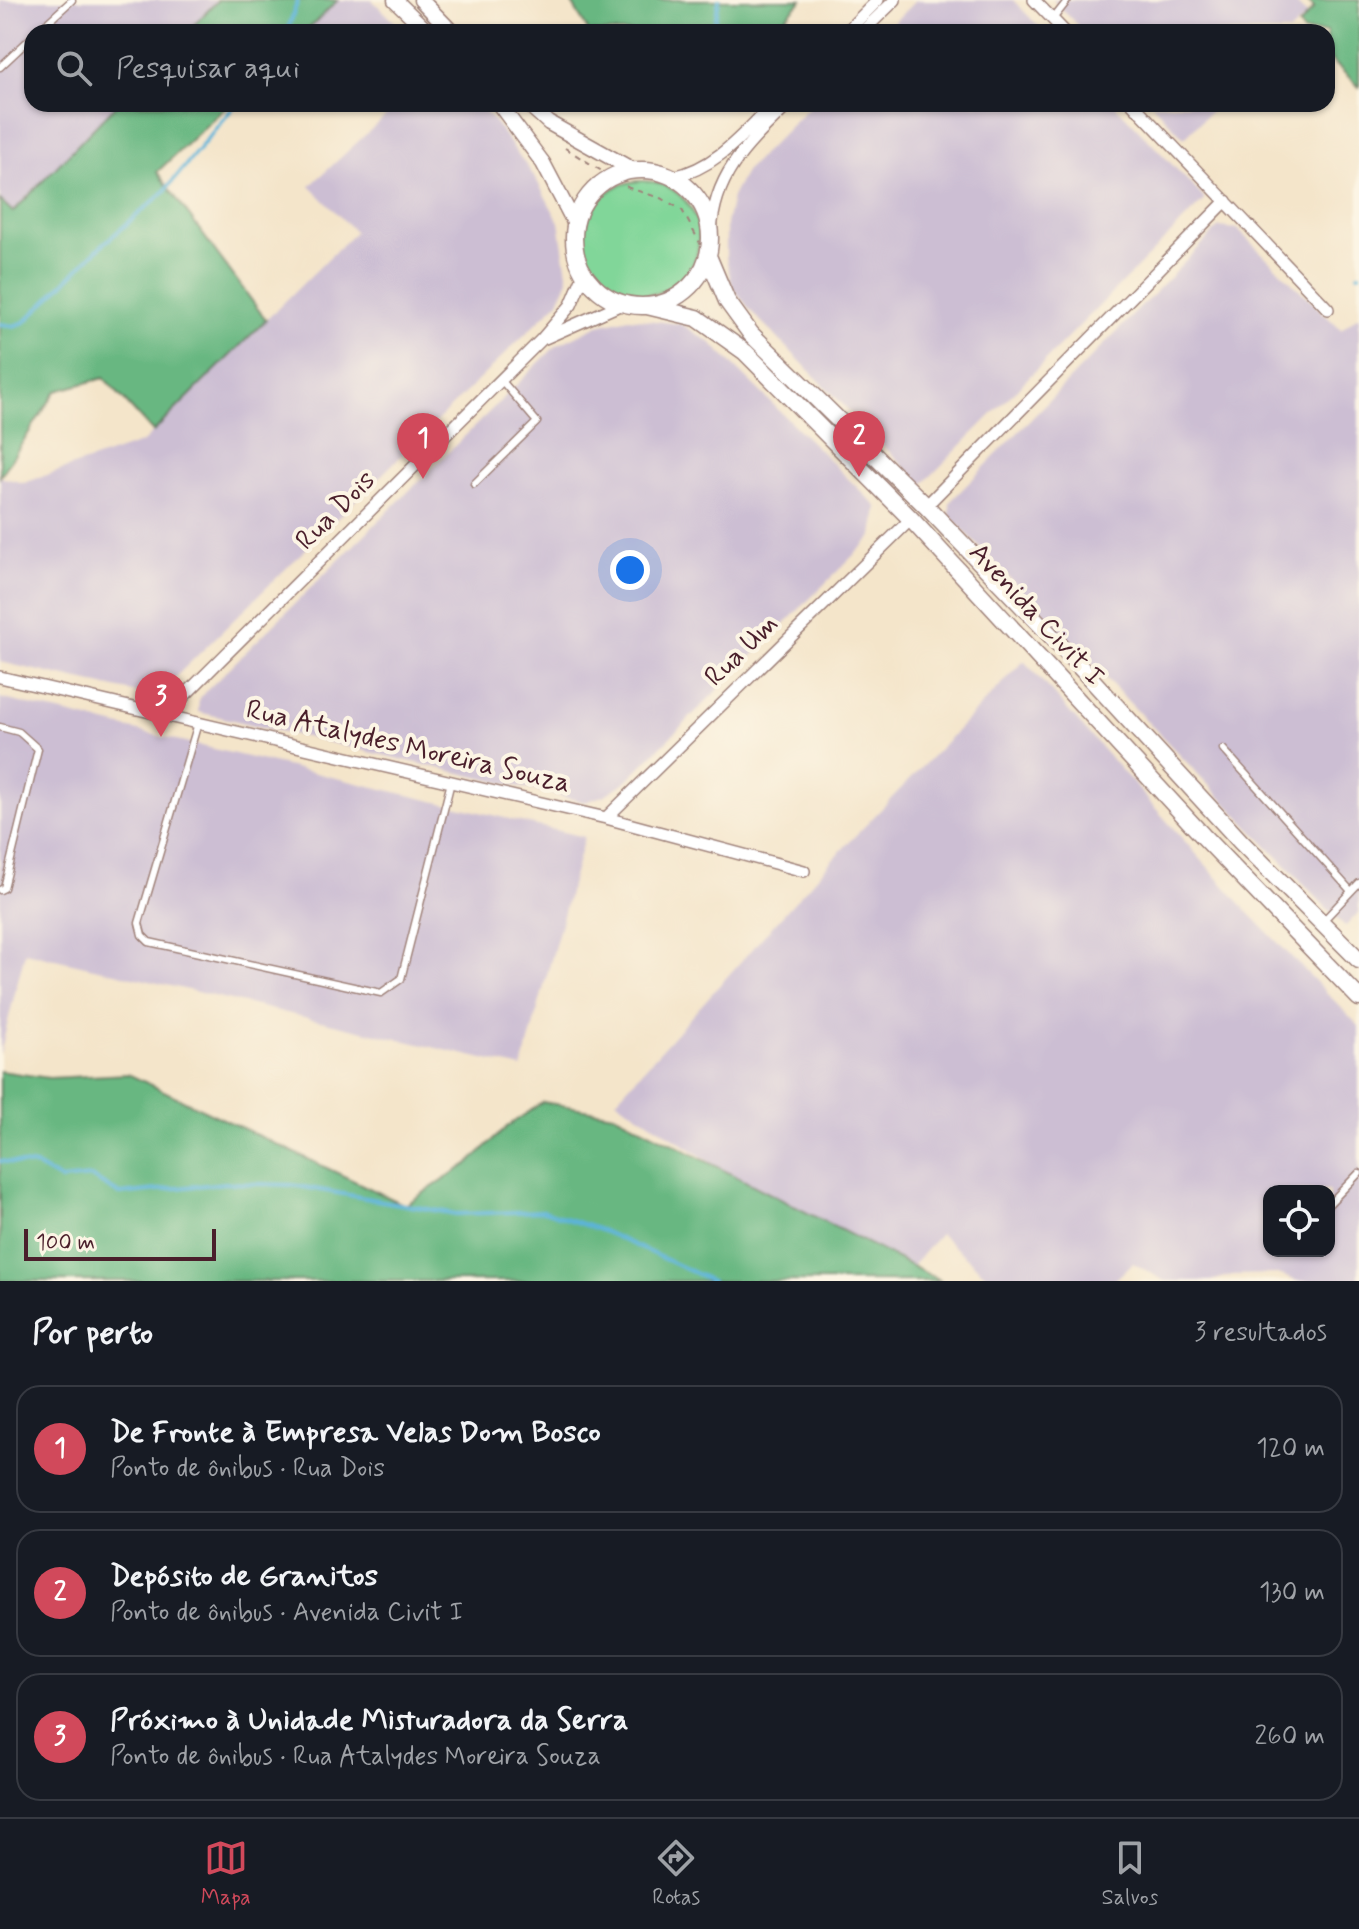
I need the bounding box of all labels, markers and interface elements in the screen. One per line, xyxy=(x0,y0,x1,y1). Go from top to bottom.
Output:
search box xyxy=(24,24,1335,112)
icon: search xyxy=(52,46,96,90)
text: Pesquisar aqui xyxy=(116,49,300,88)
pin: 2 xyxy=(833,411,885,477)
pin: 1 xyxy=(397,413,449,479)
street label: Rua Dois xyxy=(288,463,384,559)
street label: Avenida Civit I xyxy=(960,535,1112,695)
your location xyxy=(610,550,650,590)
street label: Rua Um xyxy=(697,607,787,695)
pin: 3 xyxy=(135,671,187,737)
street label: Rua Atalydes Moreira Souza xyxy=(242,692,574,802)
map controls xyxy=(1263,1185,1335,1257)
button: locate xyxy=(1263,1185,1335,1257)
scale bar xyxy=(24,1225,216,1261)
text: 100 m xyxy=(36,1229,95,1257)
text: Por perto xyxy=(32,1311,153,1356)
text: 3 resultados xyxy=(1195,1316,1327,1350)
text: De Fronte à Empresa Velas Dom Bosco xyxy=(110,1413,601,1452)
text: 1 xyxy=(54,1432,66,1466)
text: 120 m xyxy=(1256,1432,1325,1466)
text: Ponto de ônibus · Rua Dois xyxy=(110,1452,385,1486)
text: Depósito de Granitos xyxy=(110,1557,378,1596)
text: 2 xyxy=(54,1576,66,1610)
text: 130 m xyxy=(1259,1576,1325,1610)
text: Ponto de ônibus · Avenida Civit I xyxy=(110,1596,463,1630)
text: Próximo à Unidade Misturadora da Serra xyxy=(110,1701,628,1740)
text: 3 xyxy=(54,1720,66,1754)
text: 260 m xyxy=(1255,1720,1325,1754)
text: Ponto de ônibus · Rua Atalydes Moreira Souza xyxy=(110,1740,601,1774)
tab: Mapa xyxy=(201,1836,251,1912)
tab: Rotas xyxy=(652,1836,700,1912)
tab: Salvos xyxy=(1102,1836,1158,1912)

